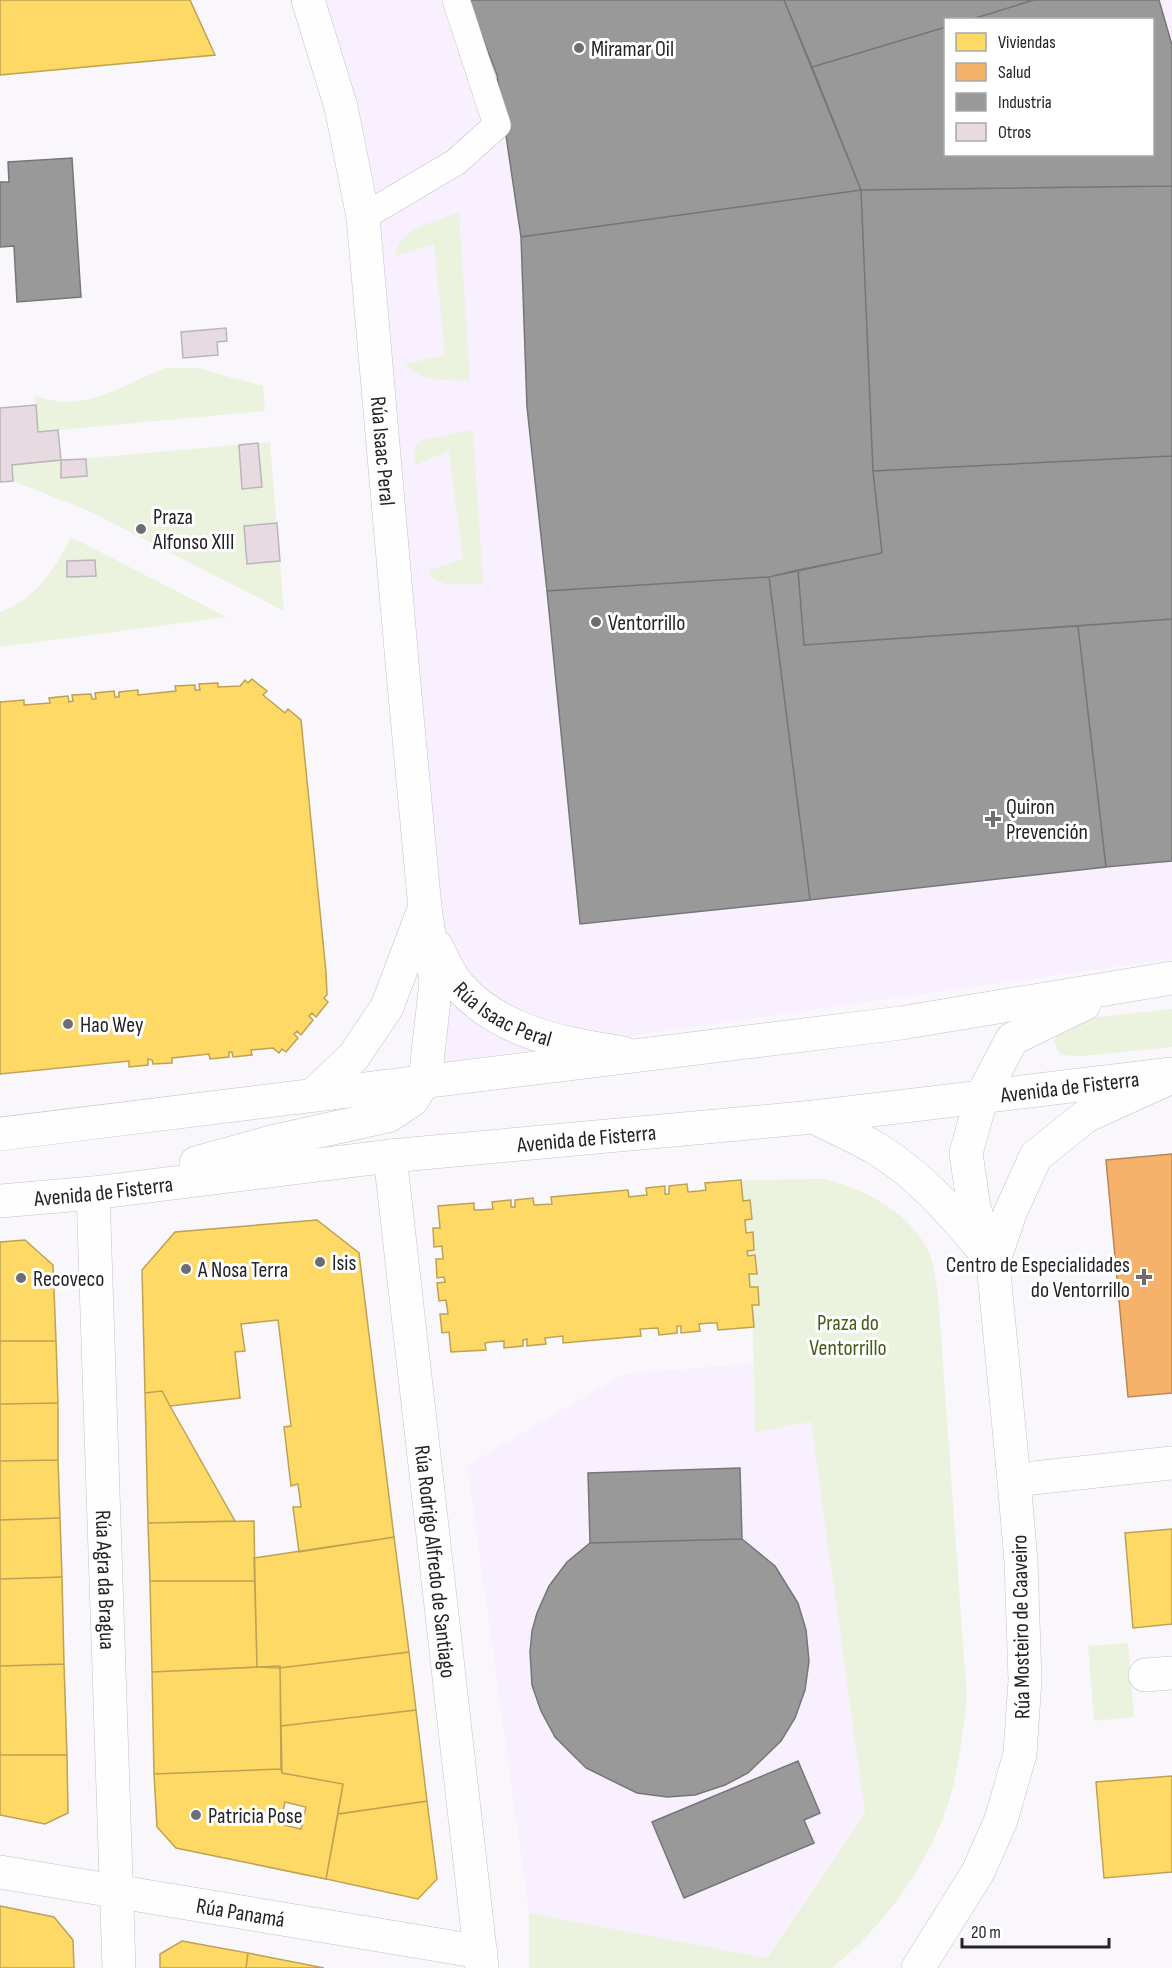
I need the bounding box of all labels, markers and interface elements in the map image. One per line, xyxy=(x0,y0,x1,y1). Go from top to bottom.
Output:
legend xyxy=(944,18,1154,156)
text: Viviendas xyxy=(998,32,1056,53)
place label: Miramar Oil xyxy=(591,36,674,63)
marker: Miramar Oil xyxy=(572,41,586,55)
text: Salud xyxy=(998,62,1031,83)
text: Industria xyxy=(998,92,1052,113)
text: Otros xyxy=(998,122,1031,143)
street label: Rúa Isaac Peral xyxy=(364,395,400,507)
place label: Praza Alfonso XIII xyxy=(152,504,234,556)
marker: Praza Alfonso XIII xyxy=(134,522,148,536)
place label: Ventorrillo xyxy=(608,610,685,637)
marker: Ventorrillo xyxy=(589,615,603,629)
place label: Quiron Prevención xyxy=(1006,794,1088,846)
marker: Quiron Prevención xyxy=(984,810,1002,828)
street label: Rúa Isaac Peral xyxy=(447,977,555,1053)
place label: Hao Wey xyxy=(80,1012,144,1039)
marker: Hao Wey xyxy=(61,1017,75,1031)
street label: Avenida de Fisterra xyxy=(998,1066,1141,1110)
street label: Avenida de Fisterra xyxy=(515,1120,657,1159)
street label: Avenida de Fisterra xyxy=(32,1171,175,1213)
place label: Isis xyxy=(332,1250,356,1277)
place label: Centro de Especialidades do Ventorrillo xyxy=(946,1252,1130,1304)
marker: Isis xyxy=(313,1255,327,1269)
place label: A Nosa Terra xyxy=(197,1257,288,1284)
marker: A Nosa Terra xyxy=(179,1262,193,1276)
place label: Recoveco xyxy=(33,1266,104,1293)
marker: Centro de Especialidades do Ventorrillo xyxy=(1135,1268,1153,1286)
marker: Recoveco xyxy=(14,1271,28,1285)
park label: Praza do Ventorrillo xyxy=(809,1310,887,1362)
street label: Rúa Rodrigo Alfredo de Santiago xyxy=(408,1444,461,1680)
street label: Rúa Agra da Bragua xyxy=(89,1510,120,1650)
street label: Rúa Mosteiro de Caaveiro xyxy=(1006,1535,1037,1719)
place label: Patricia Pose xyxy=(208,1803,303,1830)
marker: Patricia Pose xyxy=(189,1808,203,1822)
street label: Rúa Panamá xyxy=(194,1893,287,1934)
scale bar xyxy=(962,1911,1109,1949)
text: 20 m xyxy=(971,1922,1001,1943)

